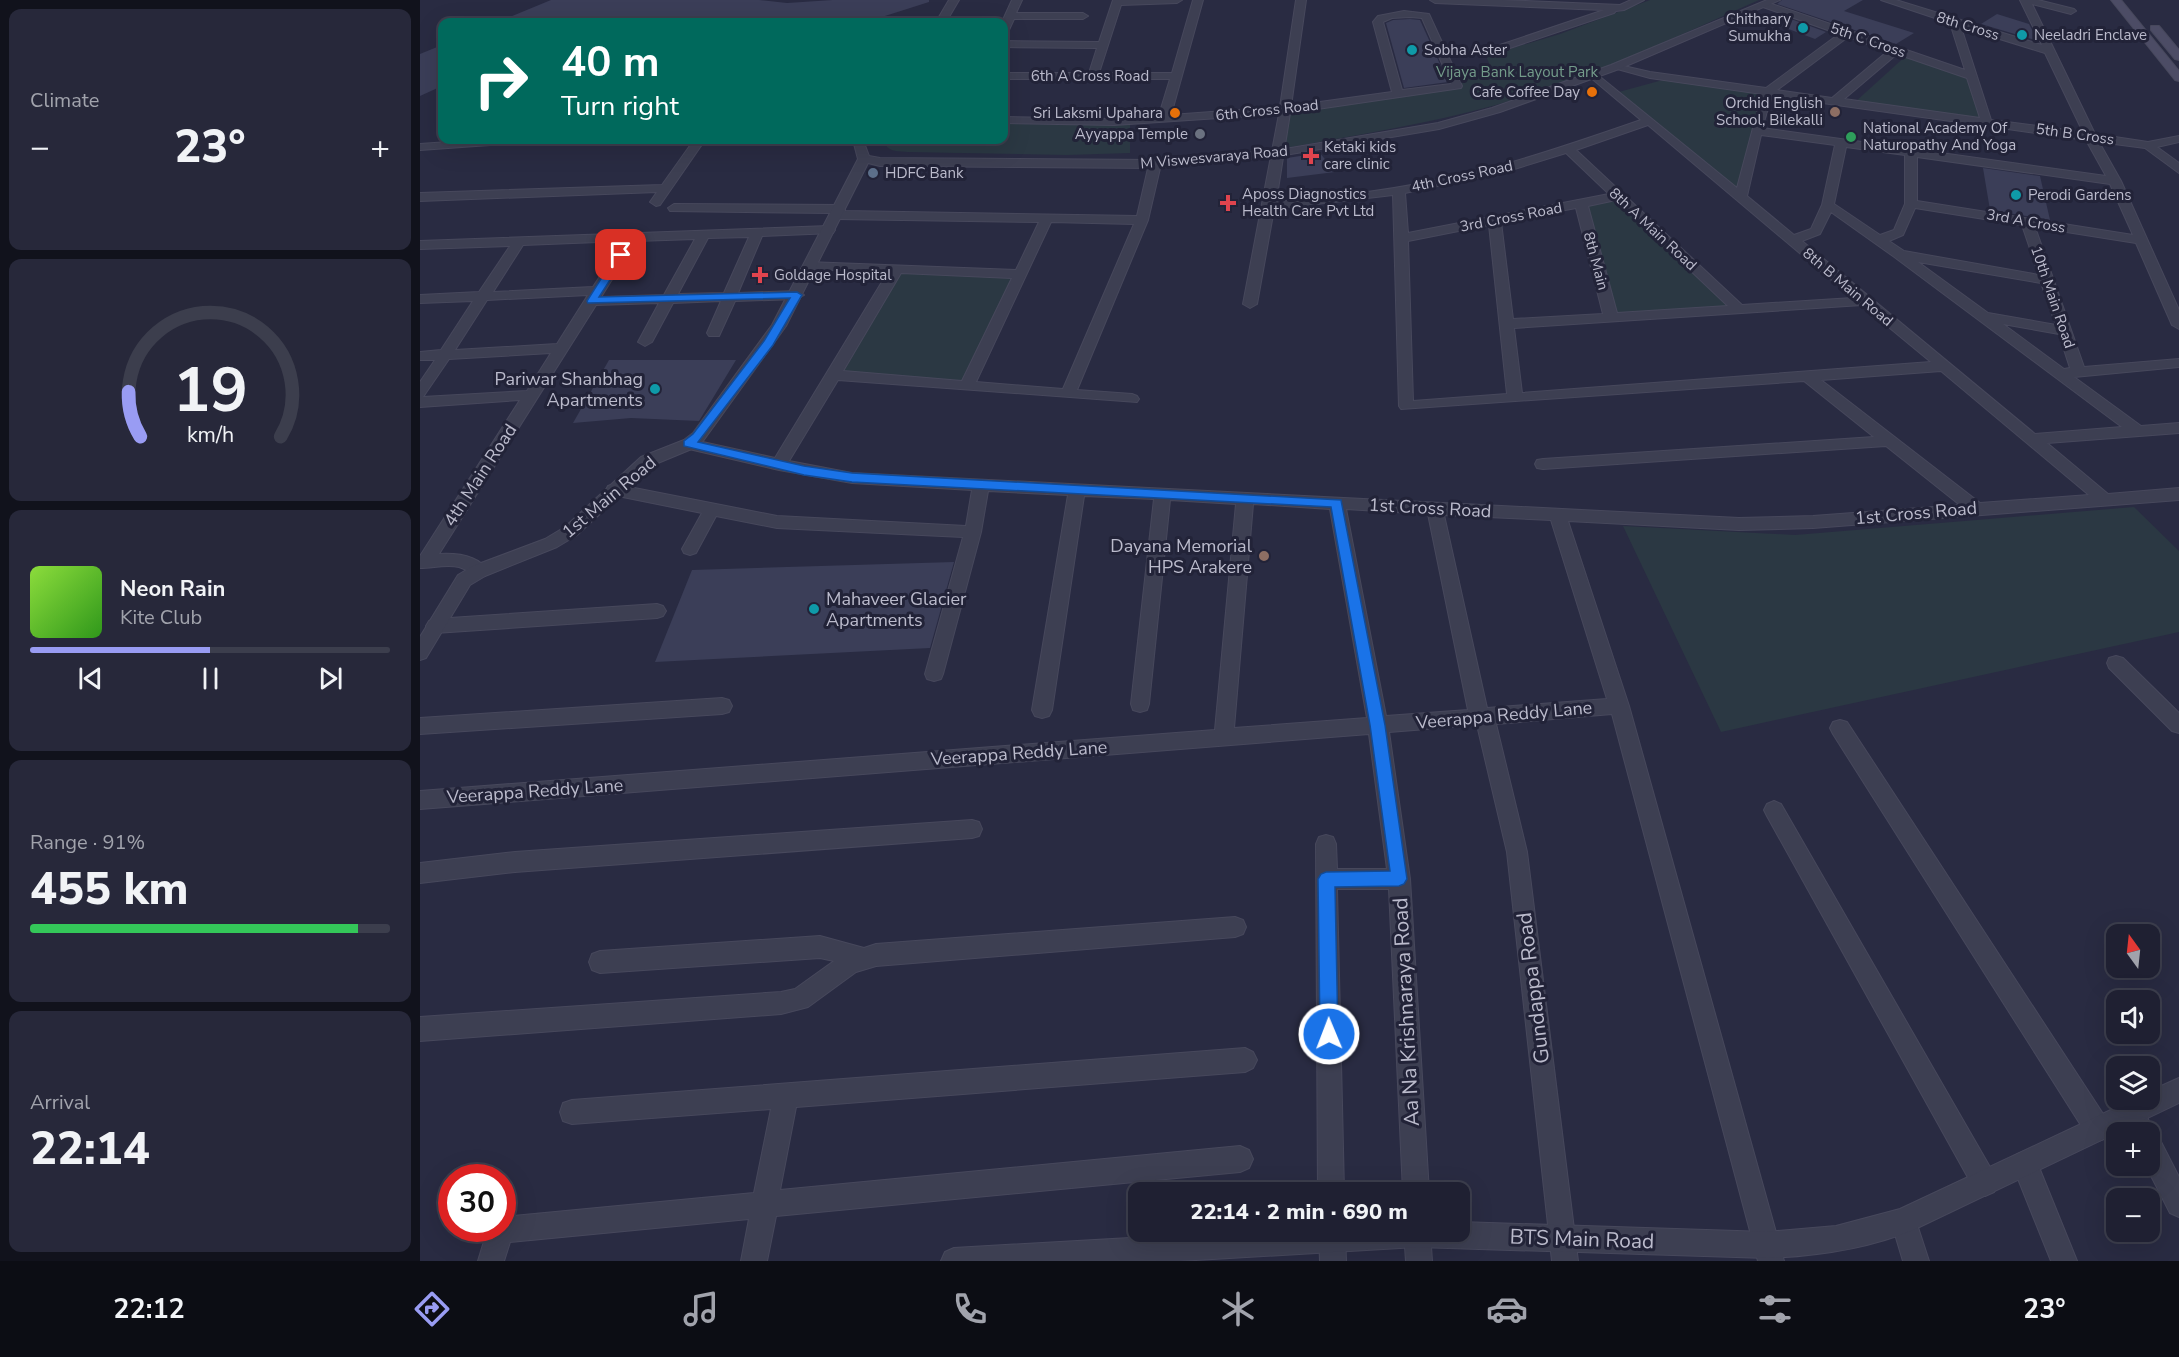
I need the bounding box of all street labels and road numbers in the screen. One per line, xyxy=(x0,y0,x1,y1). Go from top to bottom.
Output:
street label: 8th Cross xyxy=(1934,7,2002,45)
street label: 5th C Cross xyxy=(1828,18,1908,62)
street label: 6th A Cross Road xyxy=(1031,66,1149,86)
street label: 6th Cross Road xyxy=(1214,95,1320,125)
street label: 5th B Cross xyxy=(2035,119,2115,149)
street label: M Viswesvaraya Road xyxy=(1139,141,1289,173)
street label: 4th Cross Road xyxy=(1409,155,1515,197)
street label: 8th A Main Road xyxy=(1605,183,1701,275)
street label: 3rd Cross Road xyxy=(1458,197,1564,237)
street label: 3rd A Cross xyxy=(1985,204,2067,238)
street label: 8th Main xyxy=(1579,230,1613,292)
street label: 8th B Main Road xyxy=(1799,243,1897,331)
street label: 10th Main Road xyxy=(2026,243,2080,351)
street label: 4th Main Road xyxy=(438,419,522,531)
street label: 1st Main Road xyxy=(557,450,661,544)
street label: 1st Cross Road xyxy=(1368,493,1492,523)
street label: 1st Cross Road xyxy=(1854,496,1978,530)
street label: Veerappa Reddy Lane xyxy=(1414,695,1593,735)
street label: Veerappa Reddy Lane xyxy=(929,735,1108,771)
street label: Veerappa Reddy Lane xyxy=(445,773,624,809)
street label: Aa Na Krishnaraya Road xyxy=(1386,897,1426,1127)
street label: Gundappa Road xyxy=(1510,911,1556,1065)
street label: BTS Main Road xyxy=(1509,1222,1655,1256)

